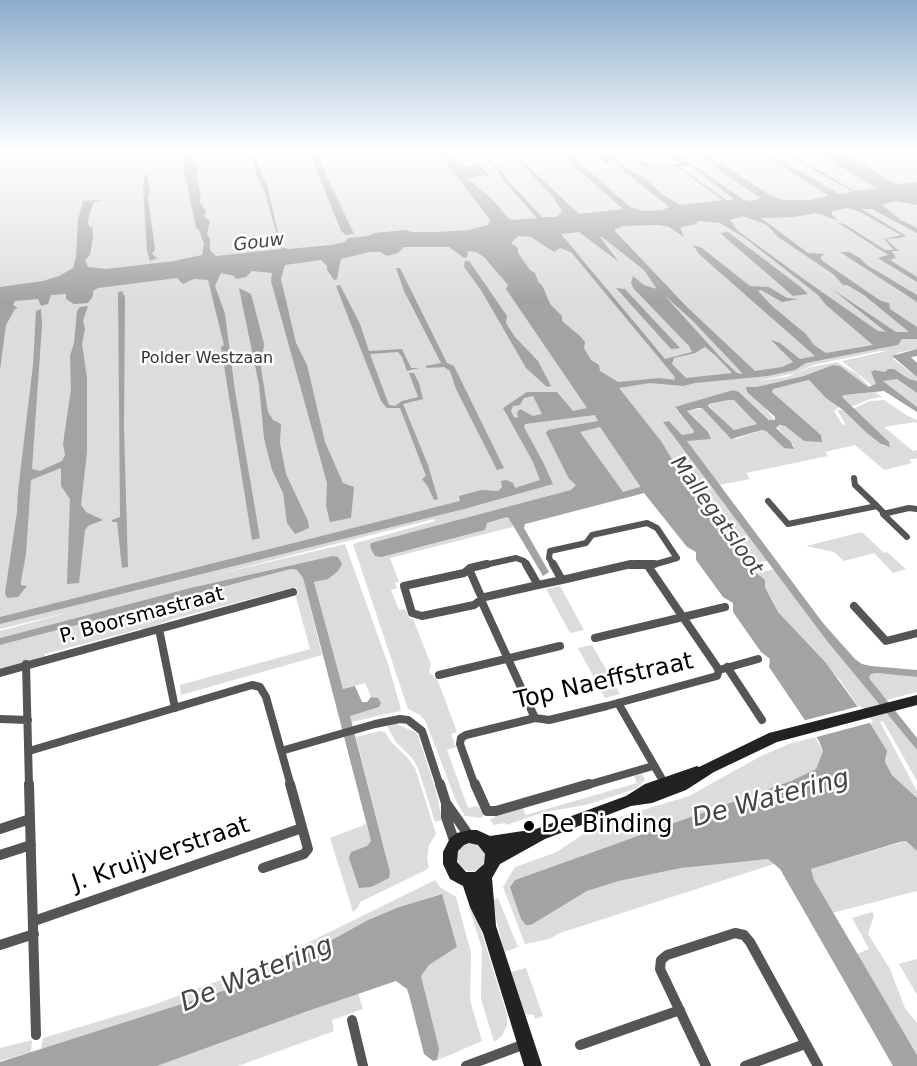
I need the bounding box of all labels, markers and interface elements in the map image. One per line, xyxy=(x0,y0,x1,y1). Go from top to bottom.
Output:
water label: Gouw xyxy=(232,229,286,257)
park label: Polder Westzaan xyxy=(141,349,273,369)
water label: Mallegatsloot xyxy=(664,452,768,580)
street label: P. Boorsmastraat xyxy=(57,583,227,649)
street label: Top Naeffstraat xyxy=(512,647,696,717)
water label: De Watering xyxy=(689,763,853,835)
street label: J. Kruijverstraat xyxy=(68,811,254,899)
place label: De Binding xyxy=(541,812,673,840)
marker: De Binding xyxy=(522,819,536,833)
water label: De Watering xyxy=(176,930,338,1020)

